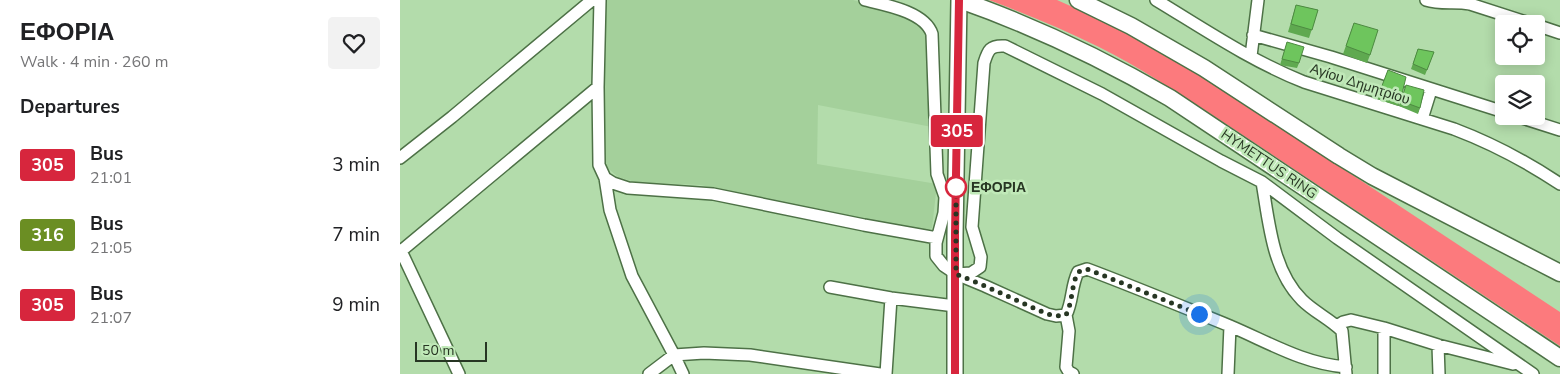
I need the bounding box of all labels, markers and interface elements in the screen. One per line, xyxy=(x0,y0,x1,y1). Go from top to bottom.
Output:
map controls xyxy=(1495,15,1545,125)
button: locate xyxy=(1495,15,1545,65)
text: ΕΦΟΡΙΑ xyxy=(20,16,114,48)
button: heart xyxy=(328,17,380,69)
text: Walk · 4 min · 260 m xyxy=(20,51,168,73)
street label: Αγίου Δημητρίου xyxy=(1308,59,1412,109)
button: layers xyxy=(1495,75,1545,125)
text: Departures xyxy=(20,94,120,120)
line badge: 305 xyxy=(928,115,986,147)
text: 305 xyxy=(941,119,973,143)
street label: HYMETTUS RING xyxy=(1217,125,1321,203)
text: Bus xyxy=(90,141,123,167)
text: 3 min xyxy=(332,152,380,178)
text: 305 xyxy=(31,153,64,177)
text: 21:01 xyxy=(90,167,132,189)
marker: ΕΦΟΡΙΑ xyxy=(945,176,967,198)
place label: ΕΦΟΡΙΑ xyxy=(971,178,1026,197)
text: Bus xyxy=(90,211,123,237)
text: 7 min xyxy=(332,222,380,248)
text: 316 xyxy=(31,223,64,247)
text: 21:05 xyxy=(90,237,132,259)
text: Bus xyxy=(90,281,123,307)
text: 9 min xyxy=(332,292,380,318)
text: 305 xyxy=(31,293,64,317)
your location xyxy=(1187,302,1212,327)
text: 21:07 xyxy=(90,307,132,329)
scale bar xyxy=(415,339,488,362)
text: 50 m xyxy=(422,341,454,360)

